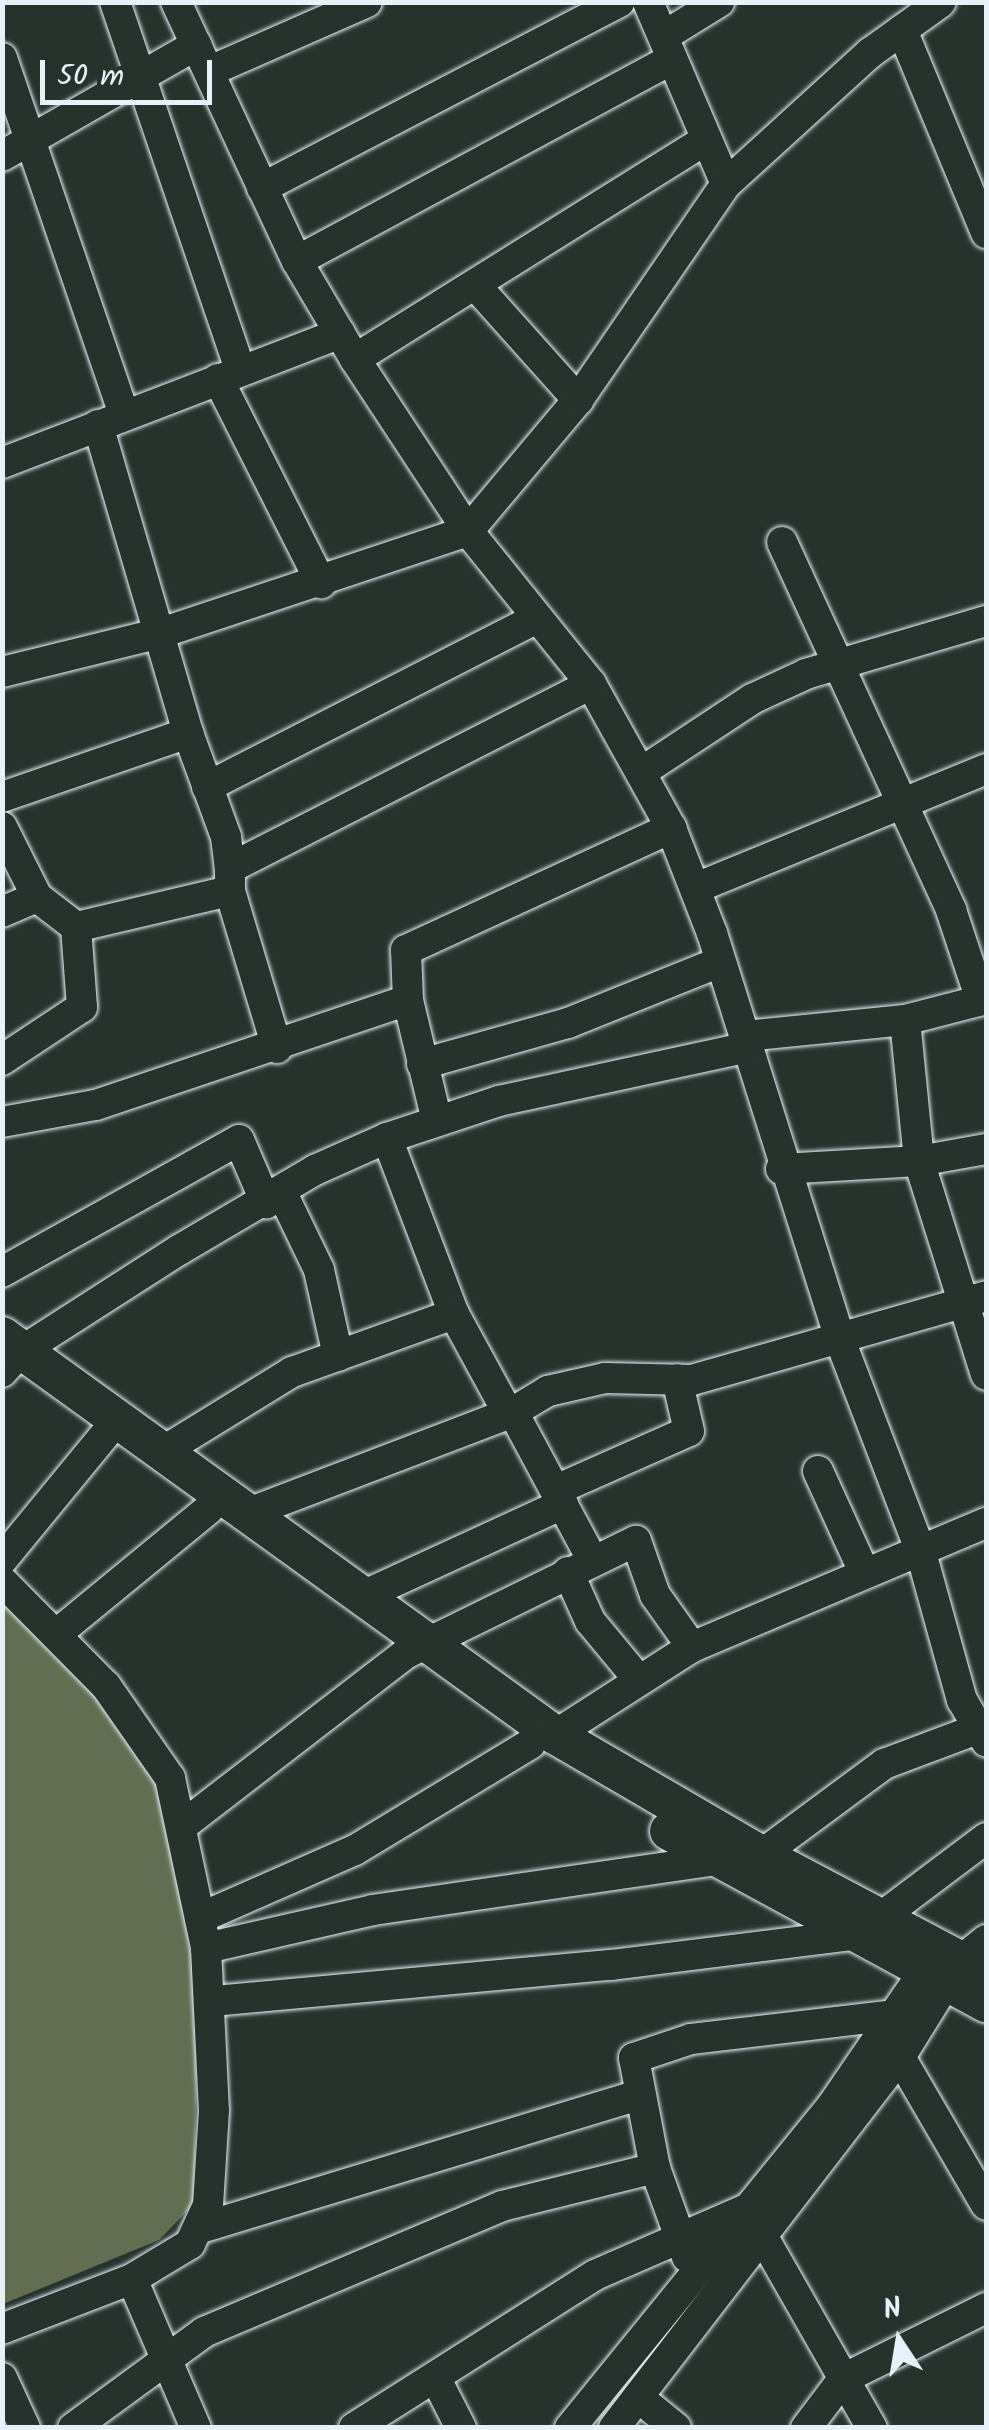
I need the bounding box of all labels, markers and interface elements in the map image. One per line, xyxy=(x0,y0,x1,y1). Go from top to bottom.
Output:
scale bar xyxy=(45,40,218,102)
text: 50 m xyxy=(57,53,124,101)
text: N xyxy=(879,2286,906,2334)
north arrow xyxy=(849,2290,949,2390)

